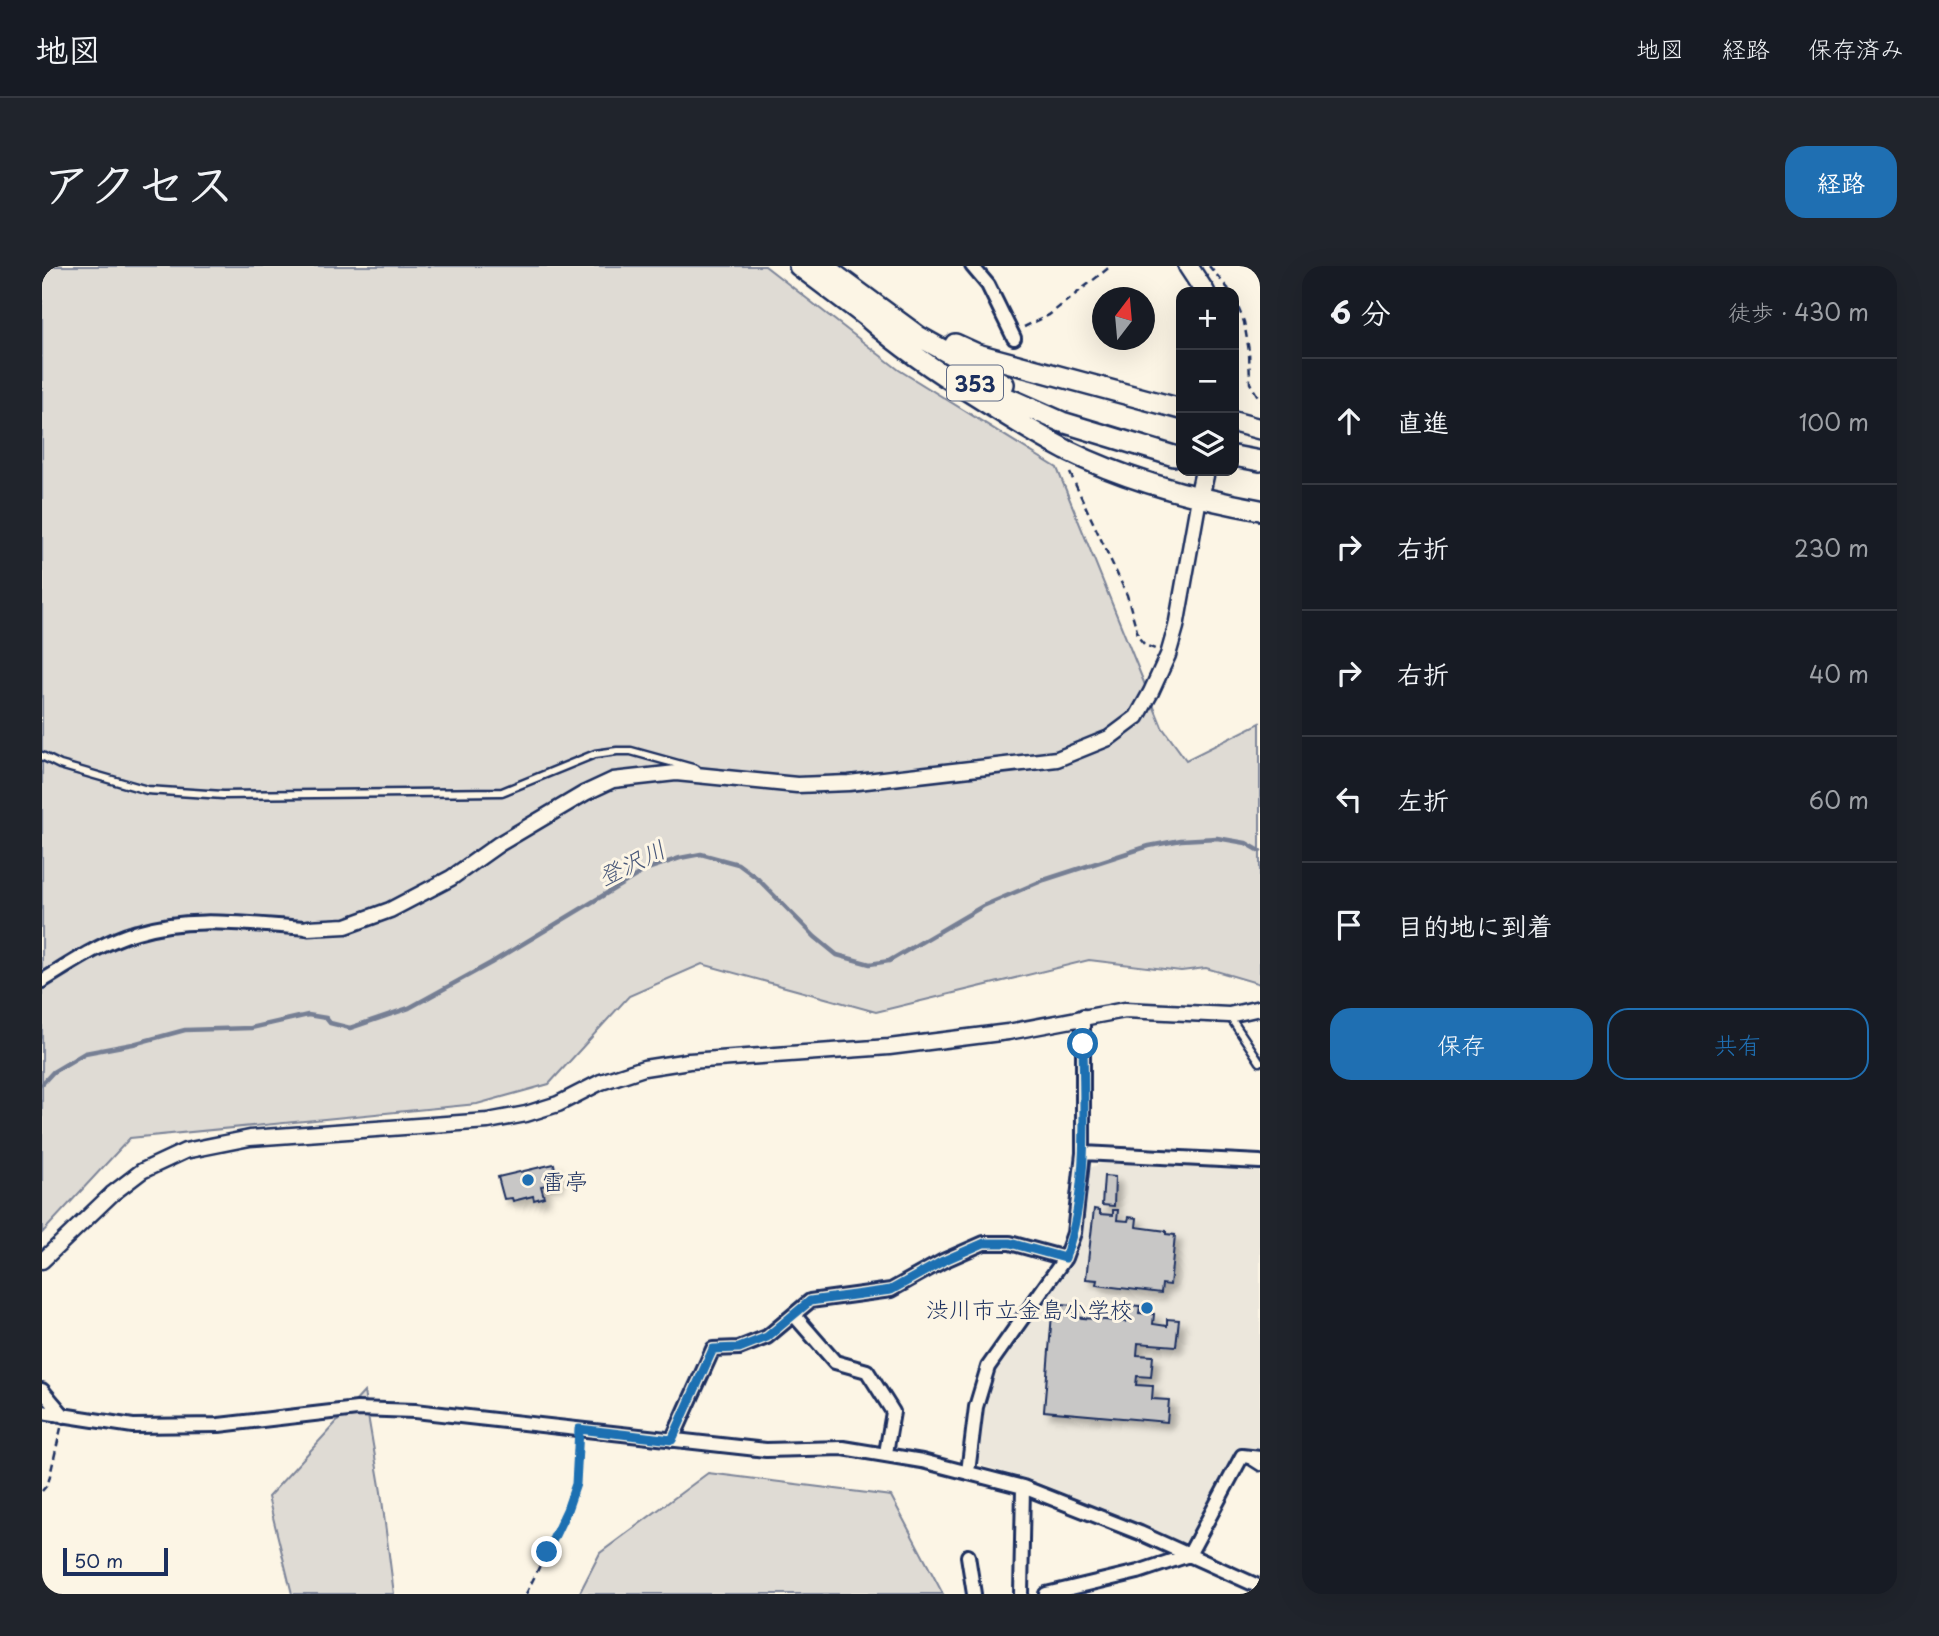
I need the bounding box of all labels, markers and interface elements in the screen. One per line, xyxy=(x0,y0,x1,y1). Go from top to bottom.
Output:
text: 地図 xyxy=(35,23,101,73)
text: 地図 xyxy=(1636,30,1684,66)
text: 経路 xyxy=(1722,30,1770,66)
text: 保存済み xyxy=(1808,30,1904,66)
text: アクセス xyxy=(42,145,235,219)
button: 経路 xyxy=(1785,146,1897,218)
north arrow xyxy=(1092,287,1155,350)
map controls xyxy=(1176,287,1239,476)
button: + xyxy=(1176,287,1239,350)
text: 6 分 xyxy=(1330,289,1391,334)
text: 徒歩 · 430 m xyxy=(1728,294,1869,329)
button: − xyxy=(1176,350,1239,413)
road number: 353 xyxy=(947,366,1003,400)
icon: ahead xyxy=(1330,402,1368,440)
text: 直進 xyxy=(1397,402,1449,441)
text: 100 m xyxy=(1799,404,1869,439)
button: layers xyxy=(1176,413,1239,476)
icon: right xyxy=(1330,528,1368,566)
text: 右折 xyxy=(1397,528,1449,567)
text: 230 m xyxy=(1794,530,1869,565)
icon: right xyxy=(1330,654,1368,692)
text: 右折 xyxy=(1397,654,1449,693)
text: 40 m xyxy=(1809,656,1869,691)
icon: left xyxy=(1330,780,1368,818)
text: 左折 xyxy=(1397,780,1449,819)
text: 60 m xyxy=(1809,782,1869,817)
water label: 登沢川 xyxy=(591,830,671,894)
icon: arrive xyxy=(1330,906,1368,944)
text: 目的地に到着 xyxy=(1397,906,1553,945)
button: 保存 xyxy=(1330,1008,1593,1080)
button: 共有 xyxy=(1607,1008,1869,1080)
route start xyxy=(1067,1028,1098,1059)
place label: 雷亭 xyxy=(542,1163,588,1198)
marker: 雷亭 xyxy=(520,1172,536,1188)
place label: 渋川市立金島小学校 xyxy=(926,1291,1133,1326)
marker: 渋川市立金島小学校 xyxy=(1139,1300,1155,1316)
route end xyxy=(531,1536,562,1567)
scale bar xyxy=(63,1545,168,1577)
text: 50 m xyxy=(74,1546,123,1574)

